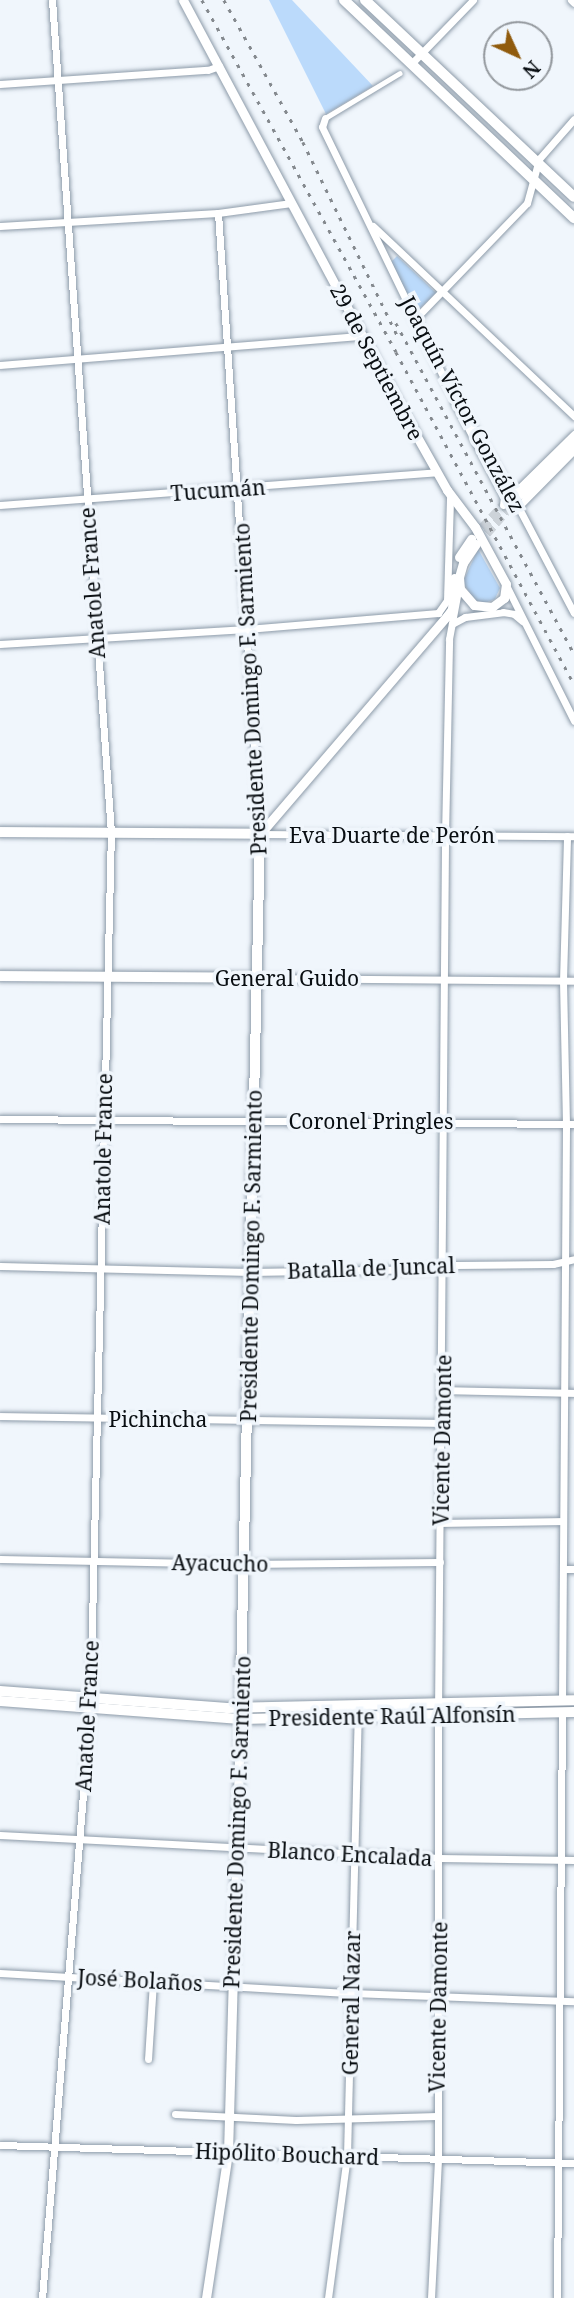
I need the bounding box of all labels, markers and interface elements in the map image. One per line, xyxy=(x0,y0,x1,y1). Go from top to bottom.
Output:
north arrow xyxy=(483,21,553,91)
text: N xyxy=(517,55,546,84)
street label: 29 de Septiembre xyxy=(325,280,429,444)
street label: Joaquín Víctor González xyxy=(395,292,531,516)
street label: Tucumán xyxy=(170,474,266,506)
street label: Anatole France xyxy=(74,506,110,660)
street label: Presidente Domingo F. Sarmiento xyxy=(229,522,271,856)
street label: Eva Duarte de Perón xyxy=(289,822,495,848)
street label: General Guido xyxy=(215,965,359,991)
street label: Anatole France xyxy=(89,1073,117,1225)
street label: Presidente Domingo F. Sarmiento xyxy=(235,1089,267,1423)
street label: Coronel Pringles xyxy=(288,1108,454,1134)
street label: Batalla de Juncal xyxy=(287,1252,455,1284)
street label: Vicente Damonte xyxy=(428,1354,456,1526)
street label: Pichincha xyxy=(109,1406,207,1432)
street label: Ayacucho xyxy=(171,1550,269,1576)
street label: Anatole France xyxy=(70,1640,104,1792)
street label: Presidente Domingo F. Sarmiento xyxy=(219,1655,255,1989)
street label: Presidente Raúl Alfonsín xyxy=(268,1701,516,1731)
street label: Blanco Encalada xyxy=(267,1837,433,1871)
street label: Vicente Damonte xyxy=(424,1921,452,2093)
street label: General Nazar xyxy=(337,1931,365,2075)
street label: José Bolaños xyxy=(77,1964,203,1996)
street label: Hipólito Bouchard xyxy=(195,2138,379,2170)

